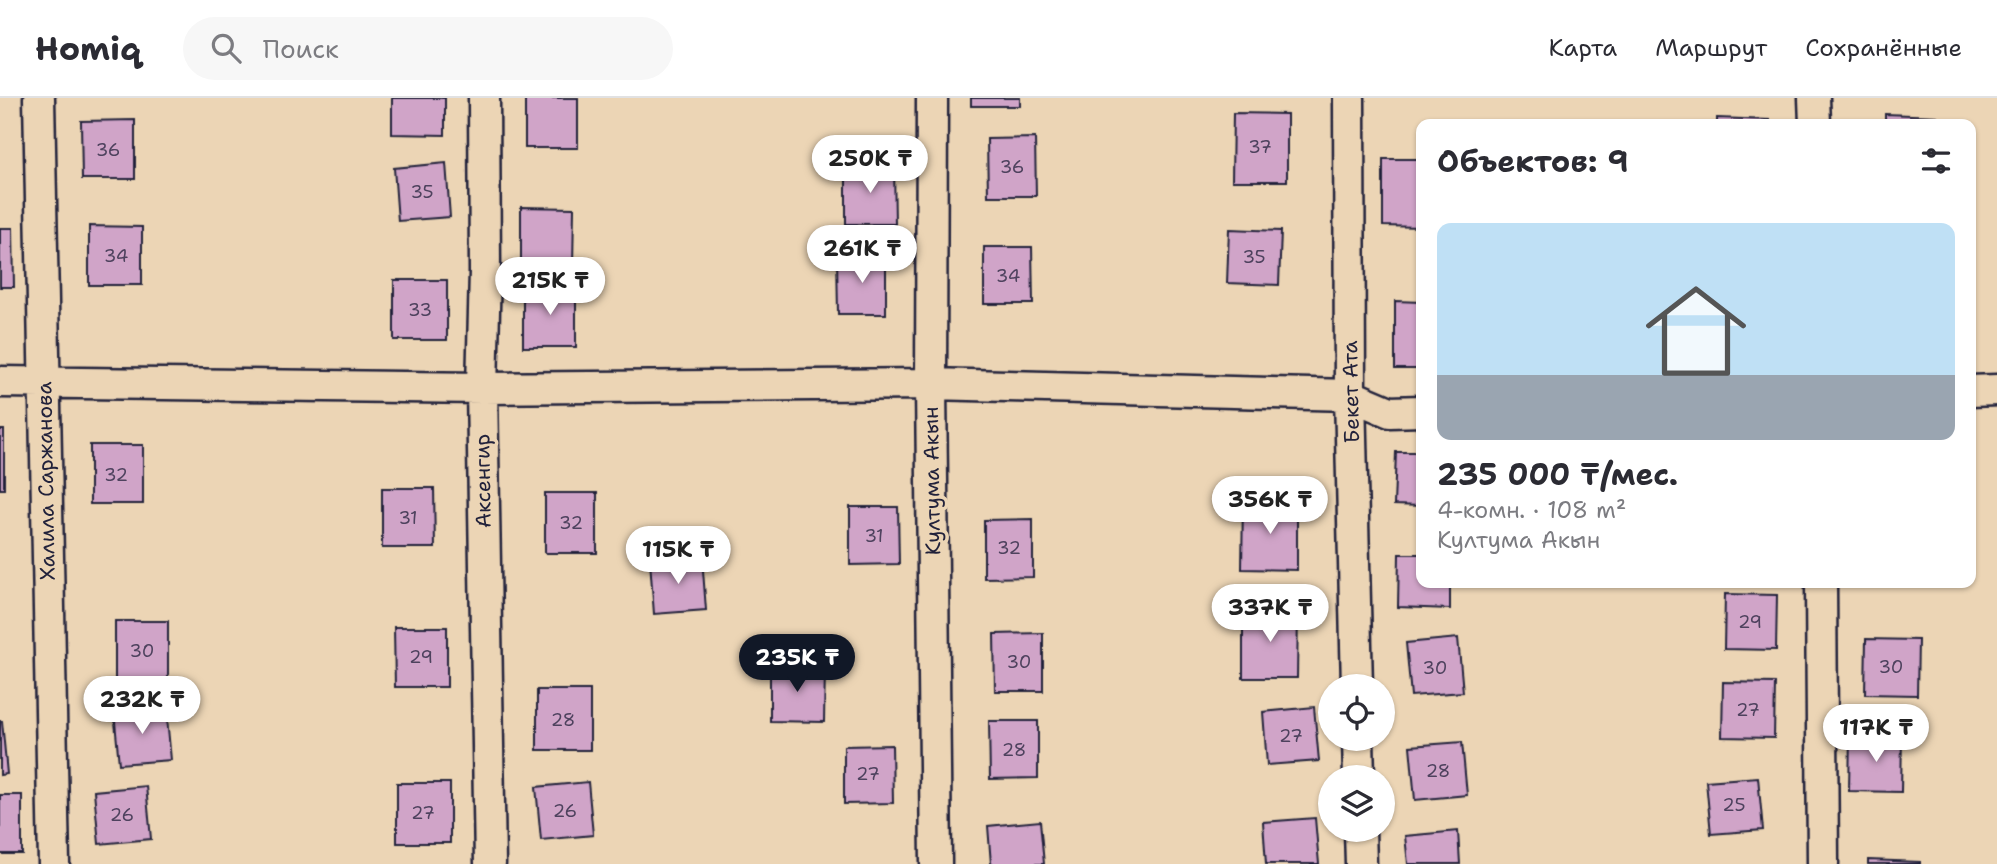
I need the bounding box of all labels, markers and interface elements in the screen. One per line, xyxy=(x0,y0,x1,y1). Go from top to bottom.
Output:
search box xyxy=(183,17,673,80)
text: Homiq xyxy=(35,26,141,71)
icon: search xyxy=(207,29,245,67)
text: Поиск xyxy=(263,31,339,66)
text: Карта xyxy=(1549,32,1617,64)
text: Маршрут xyxy=(1655,32,1767,64)
text: Сохранённые xyxy=(1805,32,1962,64)
house number: 37 xyxy=(1248,135,1272,159)
pin: 250K ₸ xyxy=(813,136,927,195)
house number: 36 xyxy=(96,138,120,162)
text: Объектов: 9 xyxy=(1437,141,1629,182)
icon: filters xyxy=(1917,142,1955,180)
text: 250K ₸ xyxy=(828,143,912,173)
house number: 36 xyxy=(1000,155,1024,179)
house number: 35 xyxy=(410,180,434,204)
pin: 261K ₸ xyxy=(805,226,919,285)
text: 261K ₸ xyxy=(823,233,901,263)
house number: 34 xyxy=(104,244,128,268)
house number: 35 xyxy=(1242,245,1266,269)
pin: 215K ₸ xyxy=(493,258,607,317)
house number: 34 xyxy=(996,264,1020,288)
text: 215K ₸ xyxy=(511,265,589,295)
icon: home xyxy=(1633,268,1759,394)
house number: 33 xyxy=(408,298,432,322)
street label: Бекет Ата xyxy=(1336,340,1366,444)
street label: Халила Саржанова xyxy=(30,381,62,581)
street label: Култума Акын xyxy=(917,406,947,556)
street label: Аксенгир xyxy=(468,434,498,528)
text: 235 000 ₸/мес. xyxy=(1437,454,1678,495)
house number: 32 xyxy=(104,463,128,487)
pin: 356K ₸ xyxy=(1213,476,1327,536)
text: 356K ₸ xyxy=(1228,484,1312,514)
text: 4-комн. · 108 m² xyxy=(1437,495,1626,525)
house number: 31 xyxy=(398,506,418,530)
house number: 32 xyxy=(559,511,583,535)
house number: 31 xyxy=(864,524,884,548)
text: Култума Акын xyxy=(1437,525,1600,555)
pin: 115K ₸ xyxy=(621,526,735,586)
text: 115K ₸ xyxy=(642,534,714,564)
house number: 32 xyxy=(997,536,1021,560)
pin: 337K ₸ xyxy=(1213,584,1327,644)
text: 337K ₸ xyxy=(1228,592,1312,622)
house number: 29 xyxy=(1738,610,1762,634)
pin: 235K ₸ xyxy=(740,634,854,694)
house number: 30 xyxy=(130,639,154,663)
text: 235K ₸ xyxy=(755,642,839,672)
house number: 29 xyxy=(409,645,433,669)
house number: 30 xyxy=(1007,650,1031,674)
house number: 30 xyxy=(1879,655,1903,679)
house number: 30 xyxy=(1423,656,1447,680)
map controls xyxy=(1318,674,1395,842)
button: locate xyxy=(1318,674,1395,751)
pin: 232K ₸ xyxy=(85,676,199,736)
text: 232K ₸ xyxy=(99,684,185,714)
house number: 27 xyxy=(1736,698,1760,722)
pin: 117K ₸ xyxy=(1819,704,1933,764)
house number: 28 xyxy=(551,708,575,732)
text: 117K ₸ xyxy=(1839,712,1913,742)
house number: 27 xyxy=(1279,724,1303,748)
house number: 28 xyxy=(1002,738,1026,762)
house number: 28 xyxy=(1426,759,1450,783)
house number: 27 xyxy=(856,762,880,786)
button: layers xyxy=(1318,765,1395,842)
house number: 25 xyxy=(1722,793,1746,817)
house number: 26 xyxy=(553,799,577,823)
house number: 27 xyxy=(411,801,435,825)
house number: 26 xyxy=(110,803,134,827)

